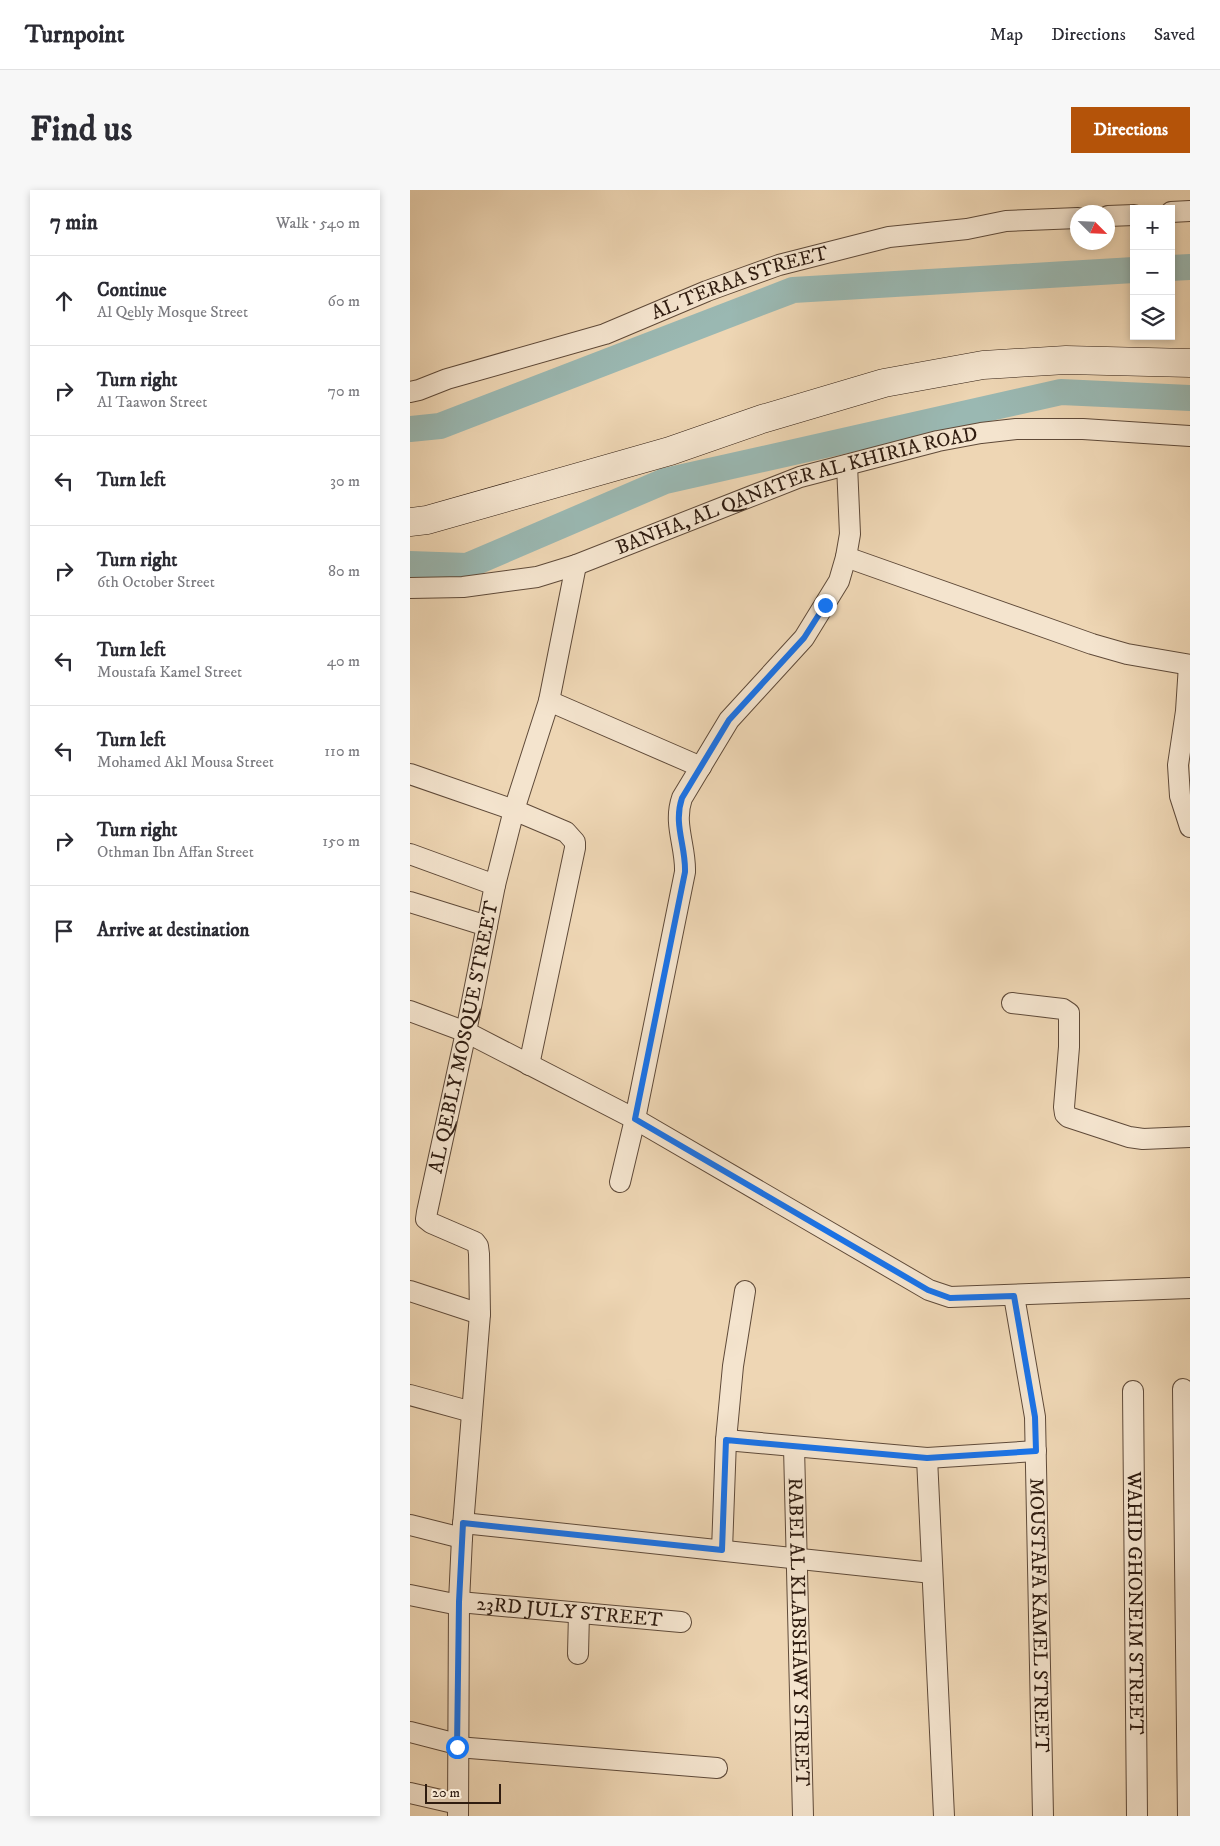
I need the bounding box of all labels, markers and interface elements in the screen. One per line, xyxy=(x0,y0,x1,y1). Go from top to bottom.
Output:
text: Turnpoint xyxy=(25,20,124,50)
text: Map xyxy=(990,24,1023,46)
text: Directions xyxy=(1051,24,1126,46)
text: Saved xyxy=(1154,24,1195,46)
button: Directions xyxy=(1071,107,1190,153)
text: Find us xyxy=(30,108,132,152)
north arrow xyxy=(1070,205,1115,250)
map controls xyxy=(1130,205,1175,340)
button: + xyxy=(1130,205,1175,250)
text: 7 min xyxy=(50,210,98,236)
text: Walk · 540 m xyxy=(276,213,360,233)
street label: AL TERAA STREET xyxy=(647,240,831,326)
button: − xyxy=(1130,250,1175,295)
text: Continue xyxy=(97,279,167,302)
icon: ahead xyxy=(50,287,78,315)
text: 60 m xyxy=(328,291,360,311)
button: layers xyxy=(1130,295,1175,340)
text: Al Qebly Mosque Street xyxy=(97,302,248,322)
text: Turn right xyxy=(97,369,177,392)
icon: right xyxy=(50,377,78,405)
text: 70 m xyxy=(328,381,360,401)
text: Al Taawon Street xyxy=(97,392,207,412)
street label: BANHA, AL QANATER AL KHIRIA ROAD xyxy=(612,421,980,561)
icon: left xyxy=(50,467,78,495)
text: Turn left xyxy=(97,469,166,492)
text: 30 m xyxy=(330,471,360,491)
text: Turn right xyxy=(97,549,177,572)
icon: right xyxy=(50,557,78,585)
text: 80 m xyxy=(328,561,360,581)
text: 6th October Street xyxy=(97,572,215,592)
route end xyxy=(814,594,837,617)
text: Turn left xyxy=(97,639,166,662)
icon: left xyxy=(50,647,78,675)
text: 40 m xyxy=(327,651,360,671)
text: Moustafa Kamel Street xyxy=(97,662,242,682)
text: Turn left xyxy=(97,729,166,752)
icon: left xyxy=(50,737,78,765)
text: 110 m xyxy=(324,741,360,761)
text: Mohamed Akl Mousa Street xyxy=(97,752,274,772)
text: Turn right xyxy=(97,819,177,842)
icon: right xyxy=(50,827,78,855)
text: 150 m xyxy=(322,831,360,851)
text: Othman Ibn Affan Street xyxy=(97,842,254,862)
street label: AL QEBLY MOSQUE STREET xyxy=(423,899,504,1176)
icon: arrive xyxy=(50,917,78,945)
text: Arrive at destination xyxy=(97,919,249,942)
street label: WAHID GHONEIM STREET xyxy=(1121,1470,1149,1735)
street label: RABEI AL KLABSHAWY STREET xyxy=(782,1477,815,1787)
street label: MOUSTAFA KAMEL STREET xyxy=(1024,1478,1054,1753)
street label: 23RD JULY STREET xyxy=(475,1591,664,1633)
route start xyxy=(446,1736,469,1759)
scale bar xyxy=(425,1781,501,1804)
text: 20 m xyxy=(432,1784,460,1802)

